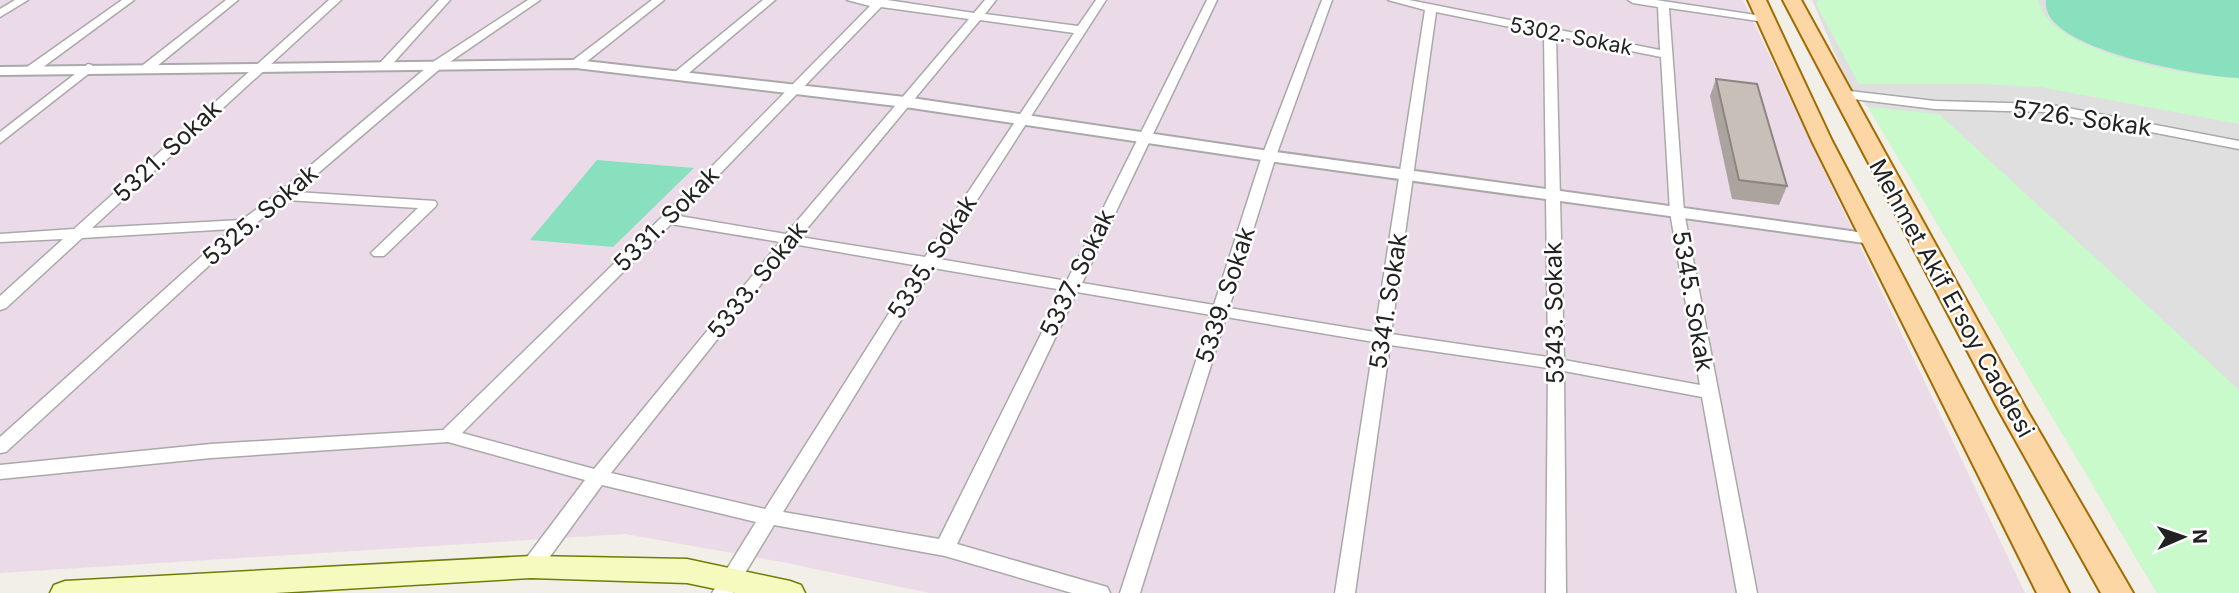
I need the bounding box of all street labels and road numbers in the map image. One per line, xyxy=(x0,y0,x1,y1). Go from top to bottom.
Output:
street label: 5302. Sokak xyxy=(1507,12,1635,60)
street label: 5321. Sokak xyxy=(107,94,227,208)
street label: 5726. Sokak xyxy=(2011,94,2153,142)
street label: Mehmet Akif Ersoy Caddesi xyxy=(1863,154,2041,442)
street label: 5325. Sokak xyxy=(197,158,323,272)
street label: 5331. Sokak xyxy=(607,160,725,278)
street label: 5335. Sokak xyxy=(881,190,983,324)
street label: 5337. Sokak xyxy=(1034,205,1120,341)
street label: 5333. Sokak xyxy=(701,216,813,344)
street label: 5339. Sokak xyxy=(1189,223,1261,367)
street label: 5345. Sokak xyxy=(1666,228,1720,374)
street label: 5341. Sokak xyxy=(1363,231,1413,371)
street label: 5343. Sokak xyxy=(1538,242,1570,384)

